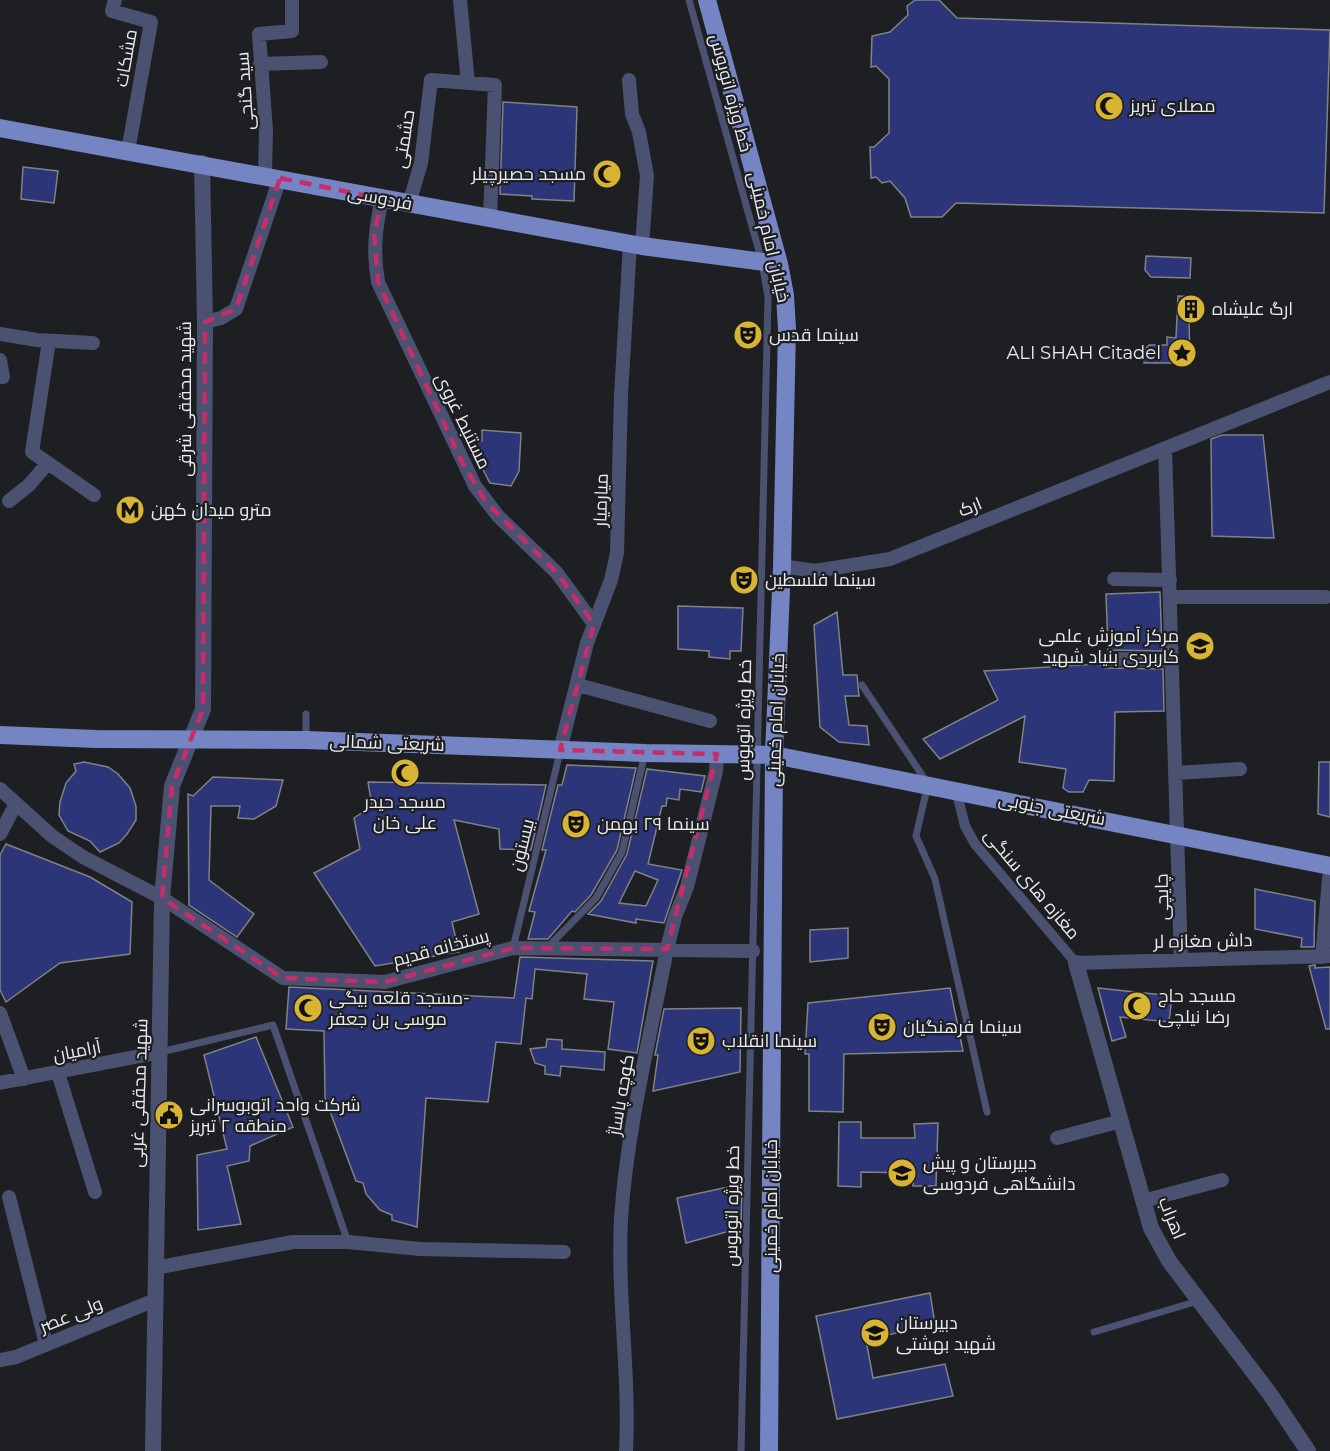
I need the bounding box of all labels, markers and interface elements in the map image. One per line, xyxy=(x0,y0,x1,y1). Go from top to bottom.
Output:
street label: مشکات xyxy=(110,27,142,89)
street label: خط ویژه اتوبوس xyxy=(705,32,757,154)
street label: سید گنجی xyxy=(231,51,259,131)
mosque icon: مصلای تبریز xyxy=(1093,90,1125,122)
place label: مصلای تبریز xyxy=(1129,95,1216,117)
street label: حشمتی xyxy=(389,108,419,170)
mosque icon: مسجد حصیرچیلر xyxy=(591,158,623,190)
place label: مسجد حصیرچیلر xyxy=(471,163,586,186)
street label: خیابان امام خمینی xyxy=(742,169,795,305)
street label: فردوسی xyxy=(346,181,414,215)
building icon: ارگ علیشاه xyxy=(1175,293,1207,325)
place label: ارگ علیشاه xyxy=(1212,298,1293,320)
theatre icon: سینما قدس xyxy=(732,319,764,351)
street label: شهید محققی شرقی xyxy=(174,321,196,477)
place label: سینما قدس xyxy=(769,324,859,346)
place icon: ALI SHAH Citadel xyxy=(1166,337,1198,369)
place label: ALI SHAH Citadel xyxy=(1006,342,1161,364)
street label: مستنبط غروی xyxy=(430,369,496,473)
street label: میارمیار xyxy=(589,473,613,528)
street label: ارک xyxy=(955,492,985,522)
metro station icon: مترو میدان کهن xyxy=(114,494,146,526)
place label: مترو میدان کهن xyxy=(151,499,272,521)
theatre icon: سینما فلسطین xyxy=(728,564,760,596)
place label: سینما فلسطین xyxy=(765,569,876,591)
place label: مرکز آموزش علمی کاربردی بنیاد شهید xyxy=(1038,625,1179,668)
school or university icon: مرکز آموزش علمی کاربردی بنیاد شهید xyxy=(1184,630,1216,662)
street label: خیابان امام خمینی xyxy=(763,653,790,787)
street label: خط ویژه اتوبوس xyxy=(732,659,756,781)
street label: شریعتی شمالی xyxy=(329,730,445,756)
mosque icon: مسجد حیدر علی خان xyxy=(389,757,421,789)
street label: شریعتی جنوبی xyxy=(997,788,1107,830)
place label: مسجد حیدر علی خان xyxy=(363,791,446,834)
theatre icon: سینما ۲۹ بهمن xyxy=(560,808,592,840)
place label: سینما ۲۹ بهمن xyxy=(597,813,710,835)
street label: بیستون xyxy=(505,816,539,874)
street label: مغازه های سنگی xyxy=(979,824,1085,944)
street label: چایچی xyxy=(1151,873,1174,921)
street label: پستخانه قدیم xyxy=(390,925,492,972)
street label: داش مغازه لر xyxy=(1152,929,1253,953)
place label: مسجد حاج رضا نیلچی xyxy=(1158,985,1236,1029)
place label: مسجد قلعه بیگی- موسی بن جعفر xyxy=(328,987,470,1030)
mosque icon: مسجد حاج رضا نیلچی xyxy=(1121,990,1153,1022)
mosque icon: مسجد قلعه بیگی- موسی بن جعفر xyxy=(292,992,324,1024)
theatre icon: سینما فرهنگیان xyxy=(866,1011,898,1043)
place label: سینما فرهنگیان xyxy=(903,1016,1022,1038)
street label: شهید محققی غربی xyxy=(125,1018,153,1168)
theatre icon: سینما انقلاب xyxy=(685,1025,717,1057)
place label: سینما انقلاب xyxy=(722,1030,817,1052)
street label: آرامیان xyxy=(51,1036,103,1066)
street label: کوچه پاساژ xyxy=(603,1053,640,1138)
place label: شرکت واحد اتوبوسرانی منطقه ۲ تبریز xyxy=(189,1094,360,1137)
public building icon: شرکت واحد اتوبوسرانی منطقه ۲ تبریز xyxy=(153,1099,185,1131)
street label: خیابان امام خمینی xyxy=(760,1139,783,1273)
street label: خط ویژه اتوبوس xyxy=(720,1145,744,1267)
place label: دبیرستان و پیش دانشگاهی فردوسی xyxy=(923,1152,1075,1195)
school or university icon: دبیرستان و پیش دانشگاهی فردوسی xyxy=(886,1157,918,1189)
street label: اهراب xyxy=(1154,1194,1190,1242)
street label: ولی عصر xyxy=(35,1292,106,1338)
place label: دبیرستان شهید بهشتی xyxy=(896,1312,996,1355)
school or university icon: دبیرستان شهید بهشتی xyxy=(859,1317,891,1349)

